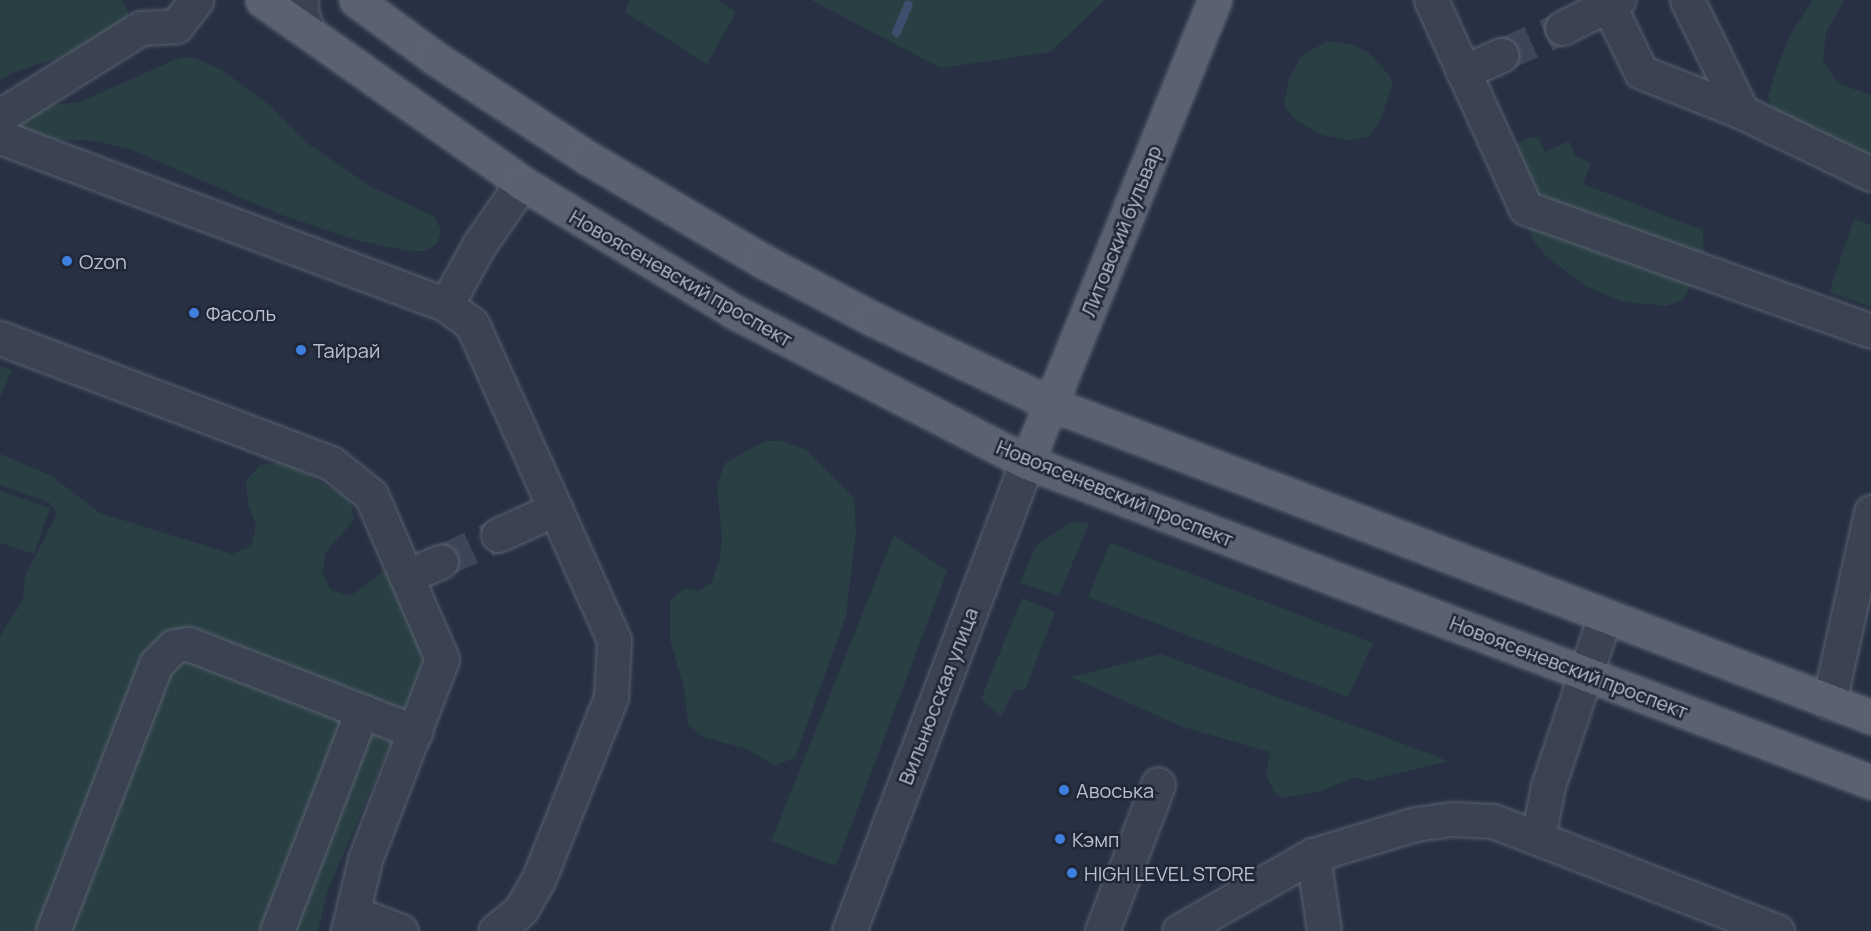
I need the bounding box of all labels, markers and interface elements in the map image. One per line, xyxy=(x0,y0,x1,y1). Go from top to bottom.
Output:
street label: Литовский бульвар xyxy=(1076,142,1166,320)
street label: Новоясеневский проспект xyxy=(565,204,797,352)
place label: Ozon xyxy=(79,249,127,273)
marker: Ozon xyxy=(60,254,74,268)
place label: Фасоль xyxy=(206,301,276,325)
marker: Фасоль xyxy=(187,306,201,320)
place label: Тайрай xyxy=(313,338,380,362)
marker: Тайрай xyxy=(294,343,308,357)
street label: Новоясеневский проспект xyxy=(993,434,1237,552)
street label: Вильнюсская улица xyxy=(893,604,983,788)
street label: Новоясеневский проспект xyxy=(1447,610,1691,724)
place label: Авоська xyxy=(1076,778,1154,802)
marker: Авоська xyxy=(1057,783,1071,797)
place label: Кэмп xyxy=(1072,827,1119,851)
marker: Кэмп xyxy=(1053,832,1067,846)
place label: HIGH LEVEL STORE xyxy=(1084,861,1256,885)
marker: HIGH LEVEL STORE xyxy=(1065,866,1079,880)

